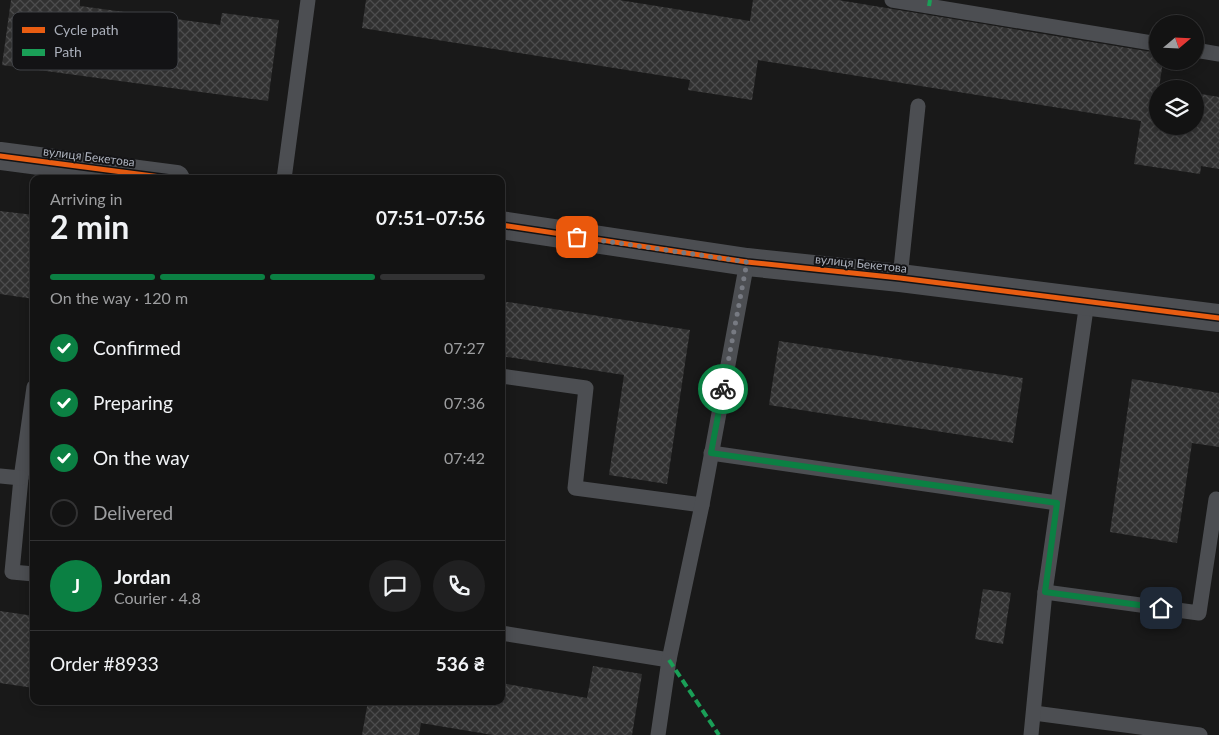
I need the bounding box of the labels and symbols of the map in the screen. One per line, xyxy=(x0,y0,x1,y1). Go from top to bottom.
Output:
legend xyxy=(12,12,178,70)
north arrow xyxy=(1149,15,1204,70)
text: Cycle path xyxy=(54,21,119,38)
text: Path xyxy=(54,43,82,60)
street label: вулиця Бекетова xyxy=(42,143,136,170)
pin xyxy=(556,216,598,258)
street label: вулиця Бекетова xyxy=(814,251,908,276)
courier xyxy=(698,364,748,414)
pin xyxy=(1140,587,1182,629)

